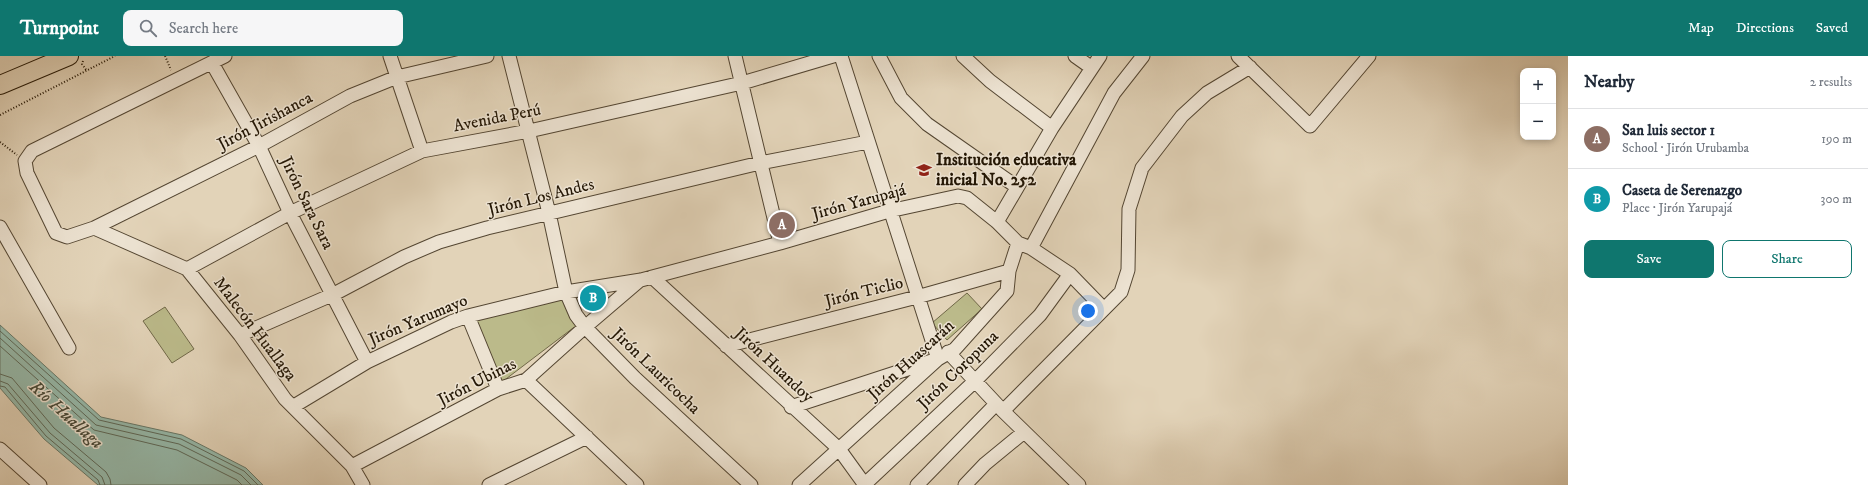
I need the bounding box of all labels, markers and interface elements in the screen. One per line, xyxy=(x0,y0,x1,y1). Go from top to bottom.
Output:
search box xyxy=(123,10,403,46)
text: Turnpoint xyxy=(20,17,99,40)
icon: search xyxy=(137,17,159,39)
text: Search here xyxy=(169,19,238,38)
text: Map xyxy=(1688,19,1714,37)
text: Directions xyxy=(1736,19,1794,37)
text: Saved xyxy=(1816,19,1848,37)
map controls xyxy=(1520,68,1556,140)
button: + xyxy=(1520,68,1556,104)
text: Nearby xyxy=(1584,71,1634,93)
text: 2 results xyxy=(1810,74,1852,90)
street label: Jirón Jirishanca xyxy=(212,86,317,156)
street label: Avenida Perú xyxy=(451,99,543,137)
button: − xyxy=(1520,104,1556,140)
text: San luis sector 1 xyxy=(1622,121,1715,140)
text: A xyxy=(1593,131,1601,147)
text: 190 m xyxy=(1821,131,1852,147)
text: School · Jirón Urubamba xyxy=(1622,140,1749,156)
place label: Institución educativa inicial No. 252 xyxy=(936,149,1077,191)
street label: Jirón Sara Sara xyxy=(274,151,339,254)
school or university icon: Institución educativa inicial No. 252 xyxy=(915,161,933,179)
street label: Jirón Los Andes xyxy=(484,173,597,221)
street label: Jirón Yarupajá xyxy=(808,179,909,226)
text: Caseta de Serenazgo xyxy=(1622,181,1742,200)
text: B xyxy=(1593,191,1601,207)
text: 300 m xyxy=(1821,191,1852,207)
text: Place · Jirón Yarupajá xyxy=(1622,200,1732,216)
pin: A xyxy=(769,210,795,240)
button: Save xyxy=(1584,240,1714,278)
button: Share xyxy=(1722,240,1852,278)
street label: Malecón Huallaga xyxy=(209,272,302,386)
street label: Jirón Ticlio xyxy=(821,272,906,313)
pin: B xyxy=(580,283,606,313)
street label: Jirón Yarumayo xyxy=(363,289,471,352)
your location xyxy=(1078,301,1098,321)
street label: Jirón Huascarán xyxy=(861,315,959,406)
street label: Jirón Huandoy xyxy=(728,321,819,408)
street label: Jirón Lauricocha xyxy=(605,322,706,420)
street label: Jirón Coropuna xyxy=(911,325,1004,416)
street label: Jirón Ubinas xyxy=(432,353,520,412)
water label: Río Huallaga xyxy=(24,375,108,454)

